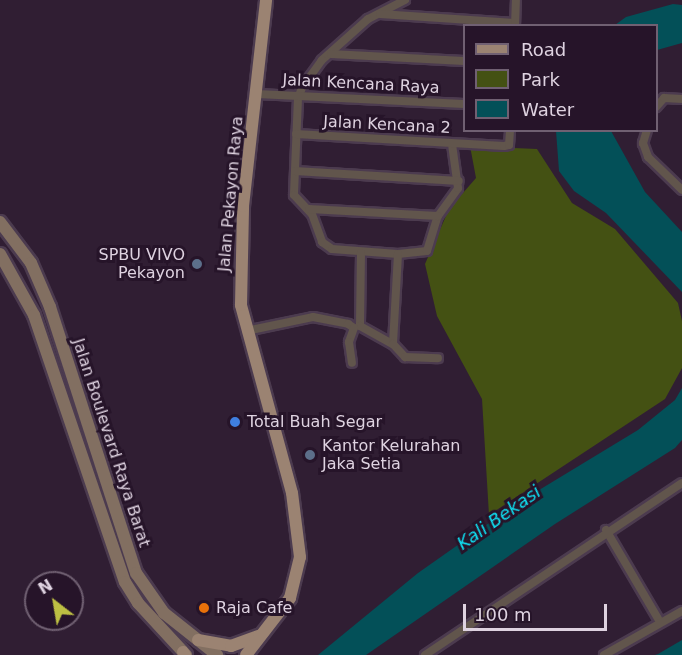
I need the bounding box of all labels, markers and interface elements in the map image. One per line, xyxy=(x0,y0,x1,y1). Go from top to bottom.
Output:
legend xyxy=(463,24,658,132)
text: Road xyxy=(521,39,566,60)
text: Park xyxy=(521,69,560,90)
street label: Jalan Kencana Raya xyxy=(282,70,440,98)
text: Water xyxy=(521,99,574,120)
street label: Jalan Kencana 2 xyxy=(323,112,451,138)
street label: Jalan Pekayon Raya xyxy=(215,115,247,273)
place label: SPBU VIVO Pekayon xyxy=(98,245,185,283)
marker: SPBU VIVO Pekayon xyxy=(190,257,204,271)
street label: Jalan Boulevard Raya Barat xyxy=(68,336,154,550)
place label: Total Buah Segar xyxy=(247,412,382,432)
marker: Total Buah Segar xyxy=(228,415,242,429)
place label: Kantor Kelurahan Jaka Setia xyxy=(322,436,460,474)
marker: Kantor Kelurahan Jaka Setia xyxy=(303,448,317,462)
water label: Kali Bekasi xyxy=(453,481,545,555)
north arrow xyxy=(24,571,84,631)
text: N xyxy=(35,575,56,598)
scale bar xyxy=(466,592,610,630)
place label: Raja Cafe xyxy=(216,598,292,618)
marker: Raja Cafe xyxy=(197,601,211,615)
text: 100 m xyxy=(474,604,532,625)

